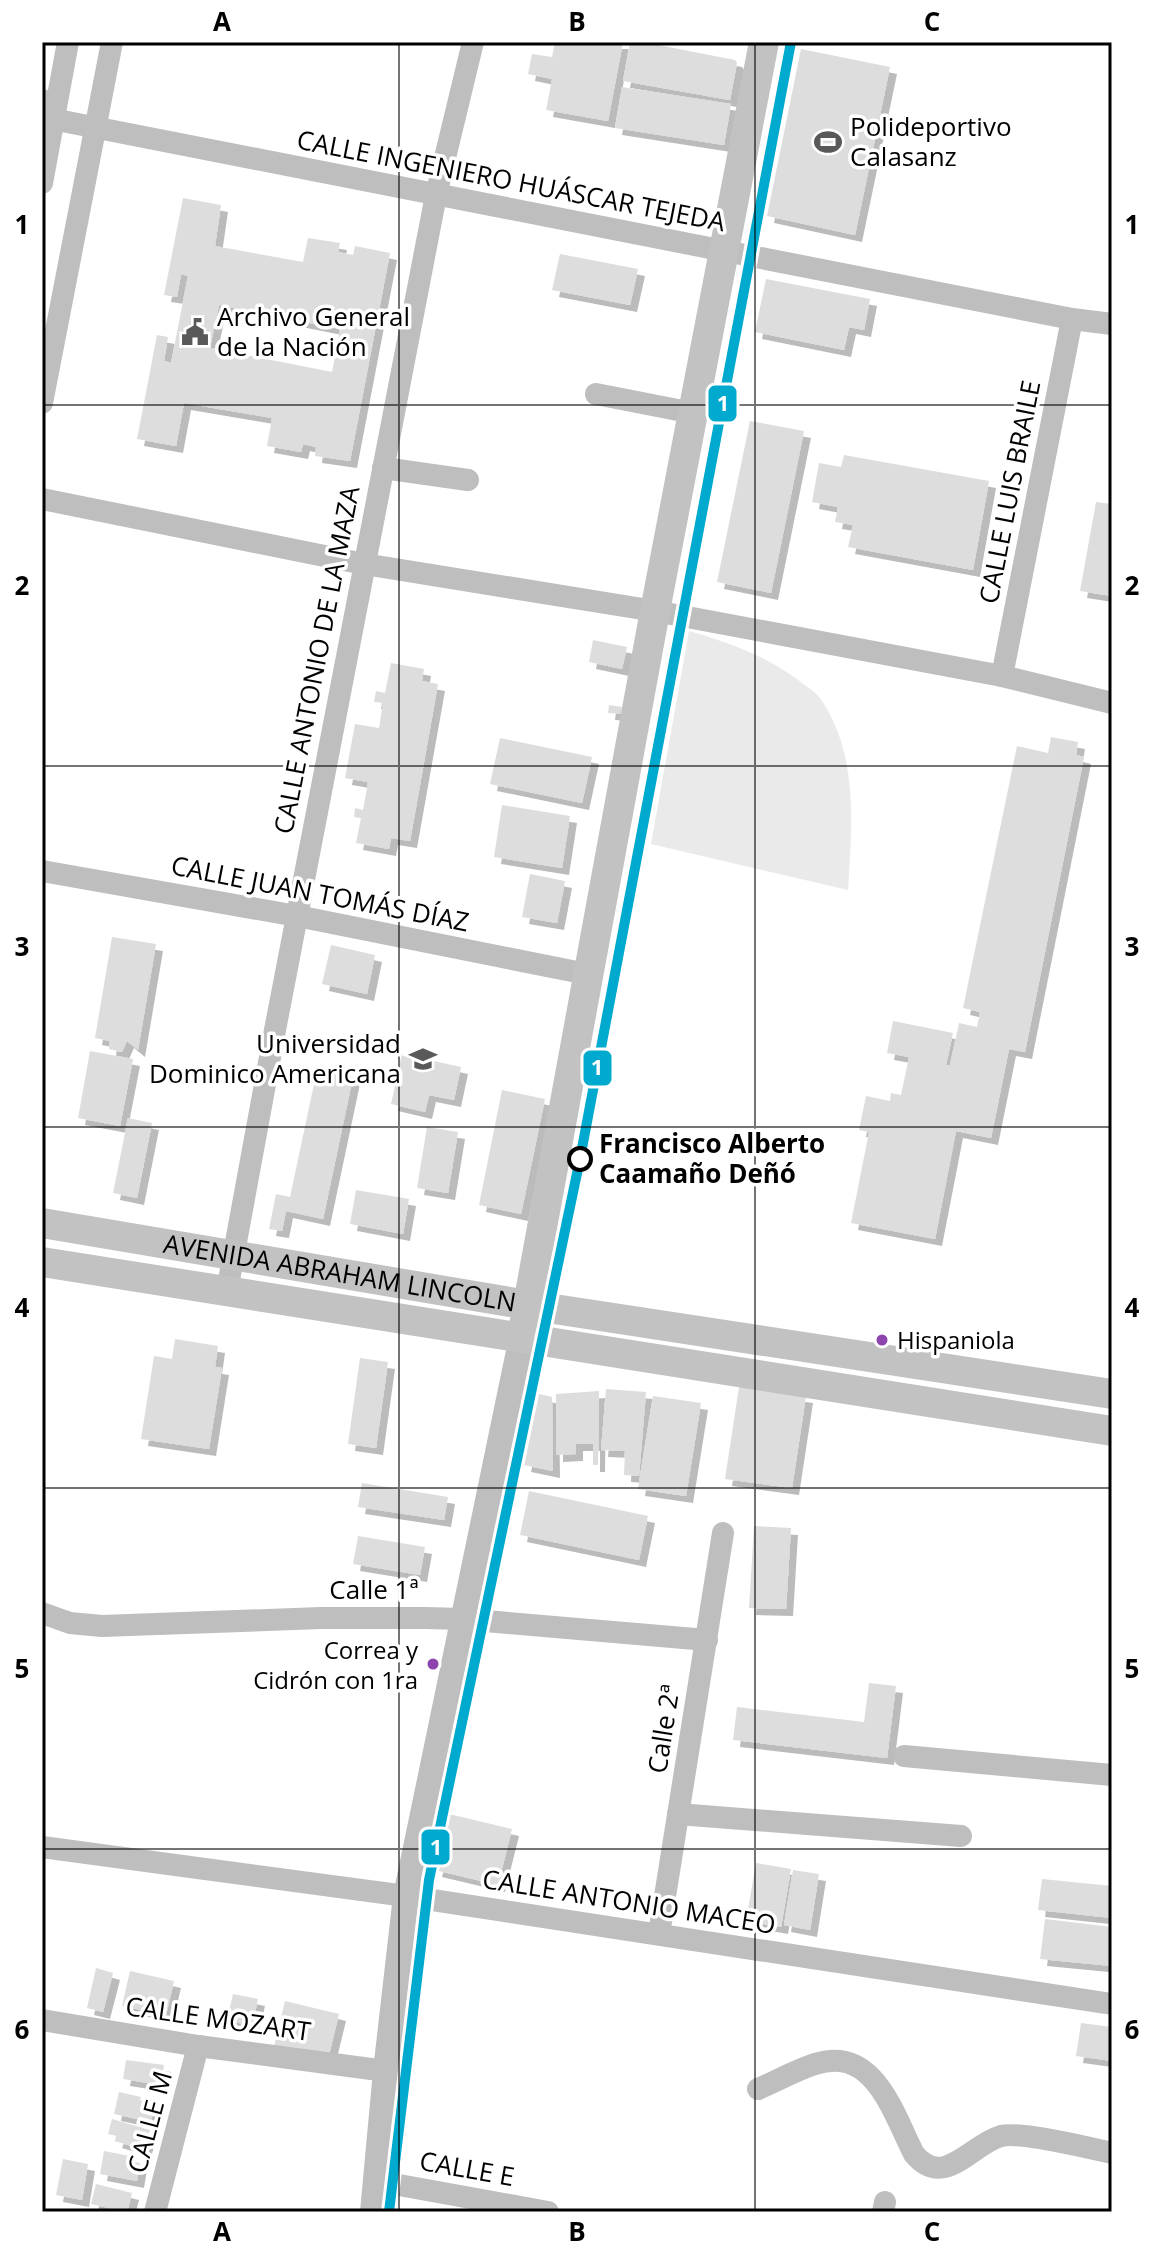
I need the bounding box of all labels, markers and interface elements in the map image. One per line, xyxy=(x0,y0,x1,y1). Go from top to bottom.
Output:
text: A xyxy=(213,3,231,39)
text: B xyxy=(568,3,586,39)
text: C xyxy=(924,3,940,39)
place label: Polideportivo Calasanz xyxy=(850,108,1012,174)
street label: CALLE INGENIERO HUÁSCAR TEJEDA xyxy=(294,121,729,239)
sports icon: Polideportivo Calasanz xyxy=(813,127,843,157)
text: 1 xyxy=(15,206,29,242)
text: 1 xyxy=(1125,206,1139,242)
place label: Archivo General de la Nación xyxy=(217,298,410,364)
public building icon: Archivo General de la Nación xyxy=(180,317,210,347)
street label: CALLE LUIS BRAILE xyxy=(970,377,1048,606)
line badge: 1 xyxy=(707,384,738,423)
text: 1 xyxy=(717,387,729,417)
street label: CALLE ANTONIO DE LA MAZA xyxy=(265,482,368,837)
text: 2 xyxy=(15,567,30,603)
text: 2 xyxy=(1125,567,1140,603)
street label: CALLE JUAN TOMÁS DÍAZ xyxy=(168,846,472,940)
text: 3 xyxy=(15,928,29,964)
text: 3 xyxy=(1125,928,1139,964)
place label: Universidad Dominico Americana xyxy=(149,1025,401,1091)
school or university icon: Universidad Dominico Americana xyxy=(408,1044,438,1074)
line badge: 1 xyxy=(582,1049,613,1087)
text: 1 xyxy=(591,1051,603,1081)
place label: Francisco Alberto Caamaño Deñó xyxy=(599,1125,825,1191)
marker: Francisco Alberto Caamaño Deñó xyxy=(568,1147,592,1171)
street label: AVENIDA ABRAHAM LINCOLN xyxy=(161,1225,519,1320)
text: 4 xyxy=(15,1289,30,1325)
text: 4 xyxy=(1125,1289,1140,1325)
place label: Hispaniola xyxy=(897,1323,1015,1356)
marker: Hispaniola xyxy=(874,1332,890,1348)
street label: Calle 1ª xyxy=(329,1571,419,1607)
place label: Correa y Cidrón con 1ra xyxy=(253,1633,419,1696)
text: 5 xyxy=(15,1650,29,1686)
text: 5 xyxy=(1125,1650,1139,1686)
marker: Correa y Cidrón con 1ra xyxy=(425,1656,441,1672)
street label: Calle 2ª xyxy=(638,1682,688,1776)
line badge: 1 xyxy=(420,1828,451,1866)
text: 1 xyxy=(430,1831,442,1861)
street label: CALLE ANTONIO MACEO xyxy=(480,1860,778,1942)
street label: CALLE MOZART xyxy=(123,1987,314,2049)
text: 6 xyxy=(15,2011,30,2047)
text: 6 xyxy=(1125,2011,1140,2047)
street label: CALLE M xyxy=(118,2067,180,2177)
street label: CALLE E xyxy=(417,2142,517,2194)
text: A xyxy=(213,2213,231,2249)
text: B xyxy=(568,2213,586,2249)
text: C xyxy=(924,2213,940,2249)

